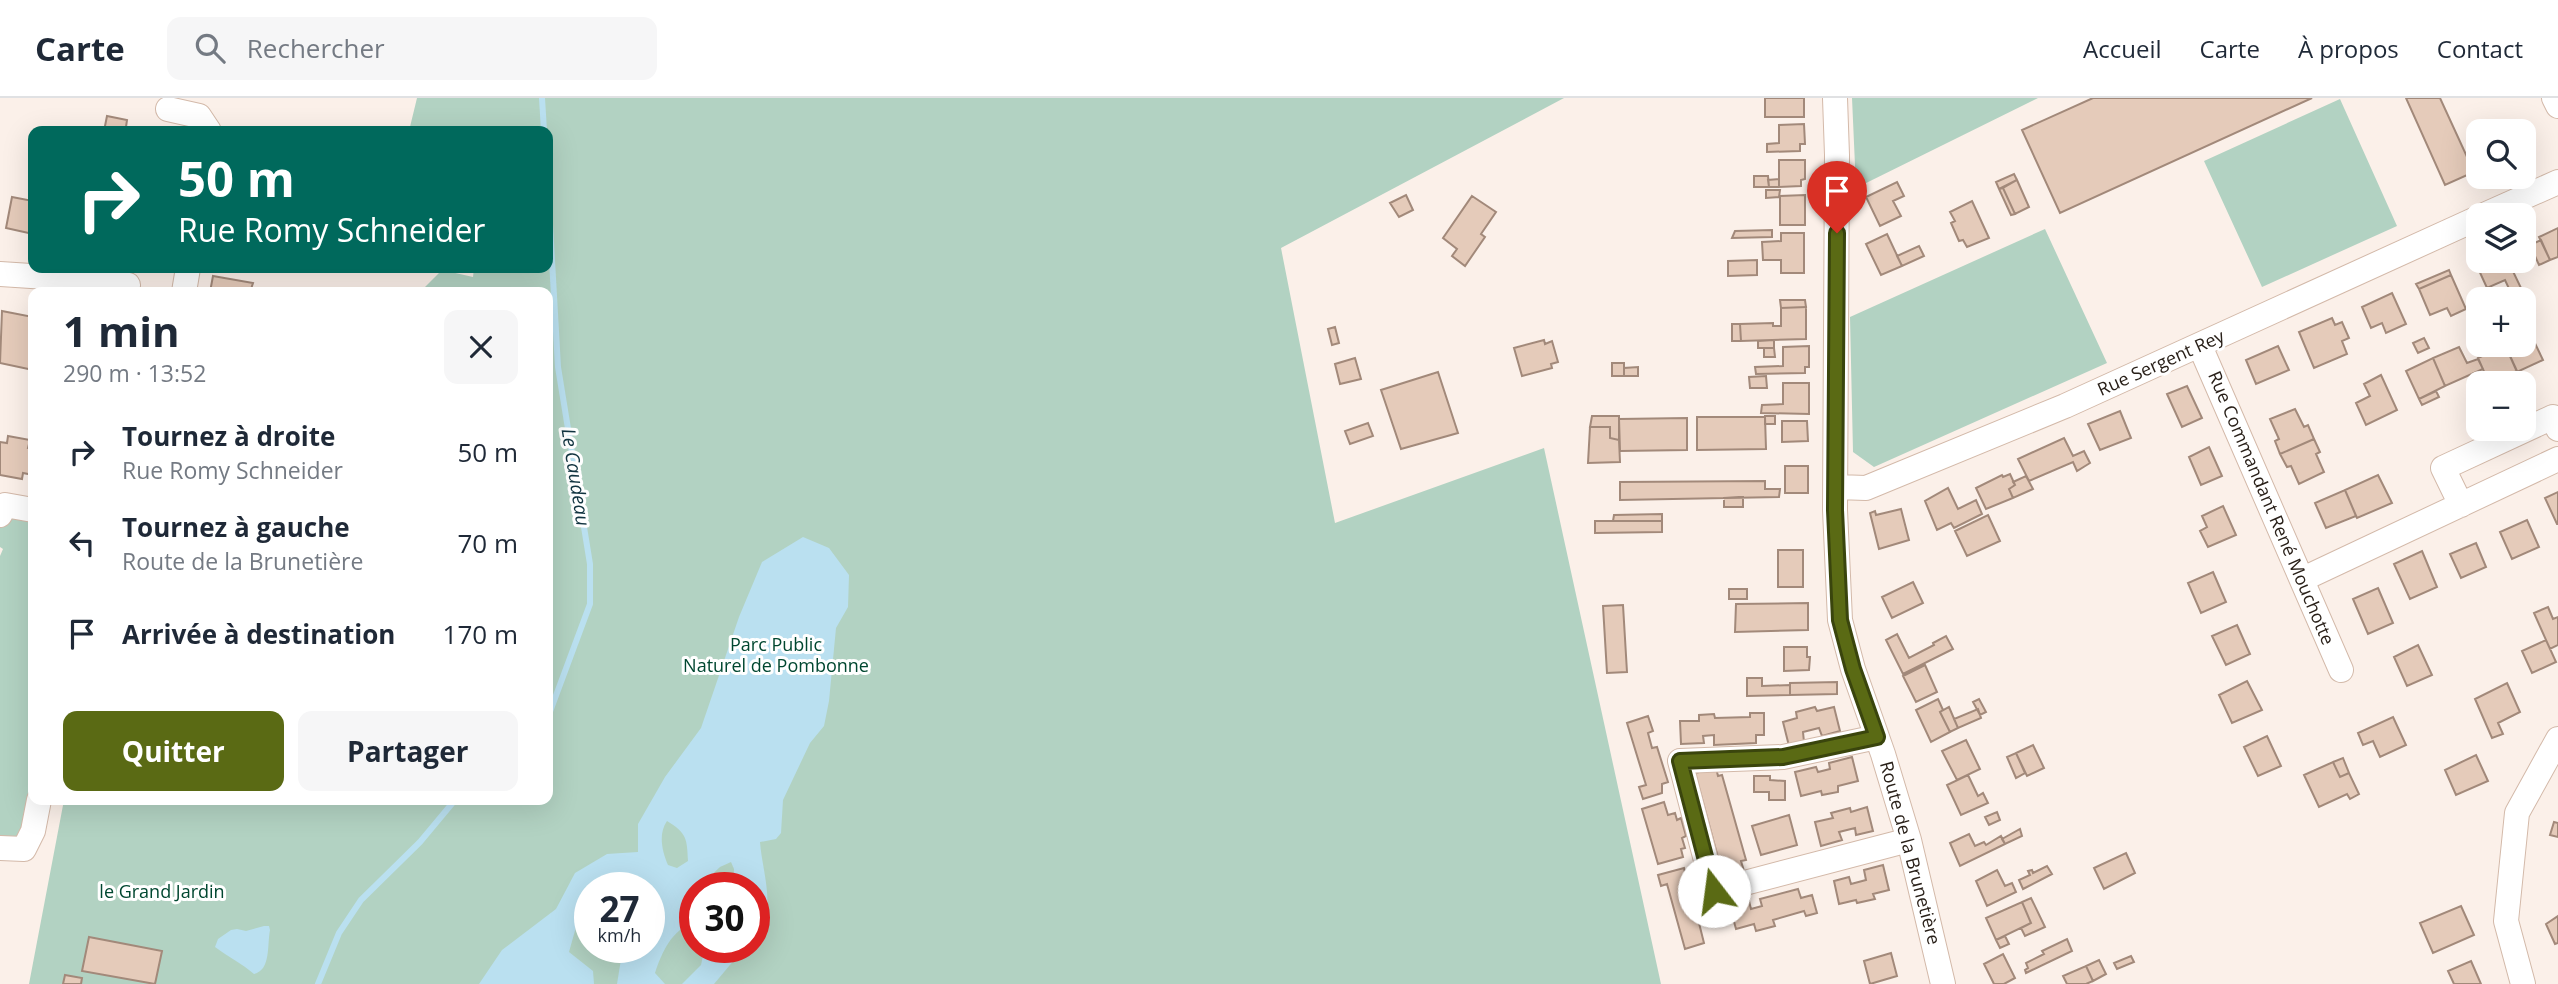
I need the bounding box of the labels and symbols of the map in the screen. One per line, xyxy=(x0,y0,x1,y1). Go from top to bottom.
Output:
pin xyxy=(1807,161,1867,233)
street label: Rue Sergent Rey xyxy=(2093,323,2229,401)
street label: Rue Commandant René Mouchotte xyxy=(2203,367,2341,648)
water label: Le Caudeau xyxy=(555,426,597,528)
park label: Parc Public Naturel de Pombonne xyxy=(683,632,869,677)
street label: Route de la Brunetière xyxy=(1875,758,1947,947)
position arrow xyxy=(1677,854,1751,928)
speed limit sign: 30 xyxy=(679,872,770,963)
park label: le Grand Jardin xyxy=(99,879,225,903)

